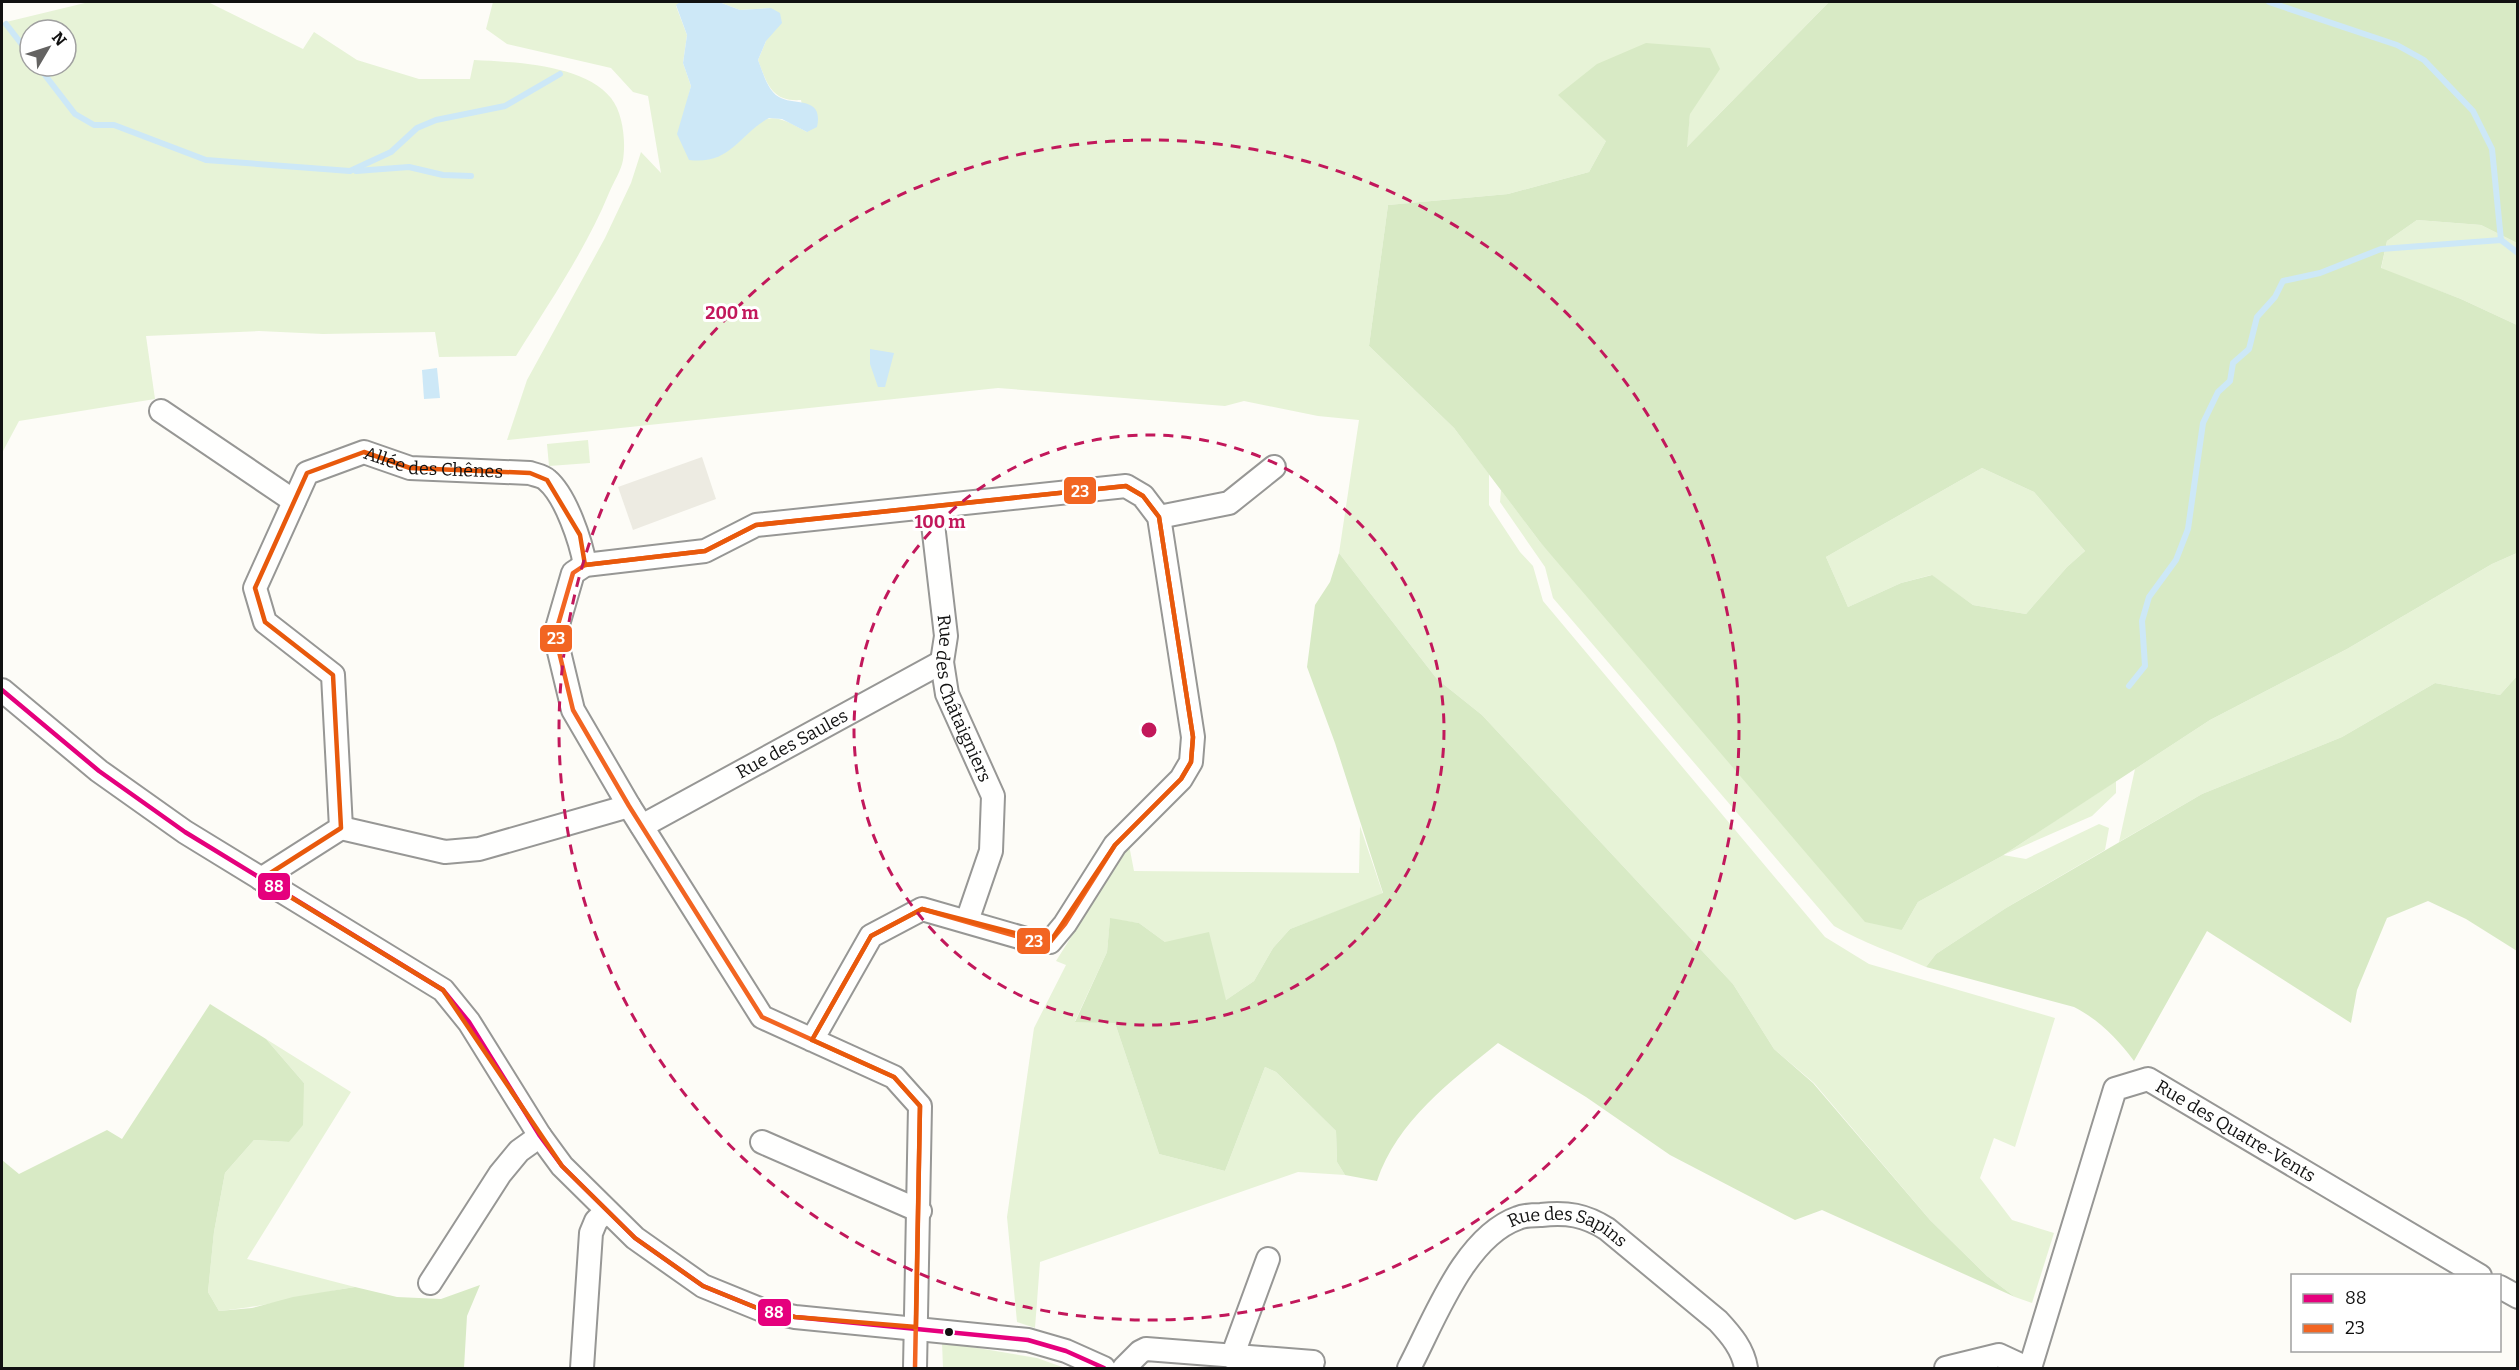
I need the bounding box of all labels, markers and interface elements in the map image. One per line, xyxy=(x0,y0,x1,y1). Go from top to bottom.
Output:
north arrow xyxy=(18,18,78,78)
text: N xyxy=(48,28,71,50)
text: 200 m xyxy=(705,302,759,324)
street label: Allée des Chênes xyxy=(361,442,504,483)
line badge: 23 xyxy=(1063,476,1097,505)
text: 23 xyxy=(1071,482,1089,501)
text: 100 m xyxy=(914,511,966,533)
street label: Rue des Châtaigniers xyxy=(931,613,996,785)
line badge: 23 xyxy=(539,624,573,653)
text: 23 xyxy=(547,629,565,648)
street label: Rue des Saules xyxy=(732,705,852,783)
centre of rings xyxy=(1139,720,1159,740)
line badge: 88 xyxy=(257,872,291,901)
text: 88 xyxy=(264,877,284,896)
line badge: 23 xyxy=(1016,927,1051,955)
text: 23 xyxy=(1025,932,1043,951)
street label: Rue des Quatre-Vents xyxy=(2152,1075,2319,1187)
street label: Rue des Sapins xyxy=(1504,1203,1631,1252)
legend xyxy=(2291,1274,2501,1352)
text: 88 xyxy=(2345,1287,2367,1309)
line badge: 88 xyxy=(757,1298,792,1327)
text: 88 xyxy=(764,1303,784,1322)
text: 23 xyxy=(2345,1317,2365,1339)
unlabelled marker xyxy=(943,1326,955,1338)

